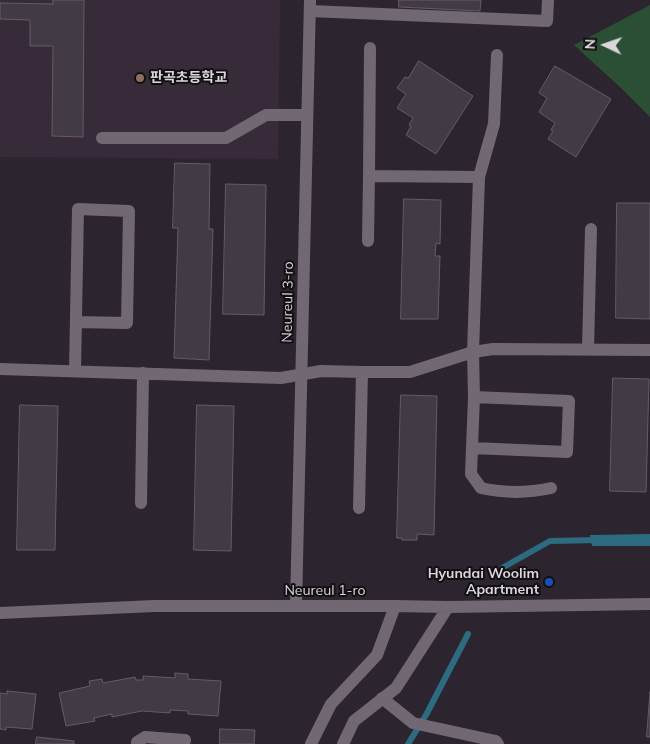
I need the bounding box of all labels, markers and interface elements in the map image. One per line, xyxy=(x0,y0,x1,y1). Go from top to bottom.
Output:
north arrow xyxy=(580,20,630,70)
text: N xyxy=(581,38,599,50)
place label: 판곡초등학교 xyxy=(150,70,227,86)
marker: 판곡초등학교 xyxy=(134,72,146,84)
street label: Neureul 3-ro xyxy=(279,261,297,343)
place label: Hyundai Woolim Apartment xyxy=(428,566,539,598)
marker: Hyundai Woolim Apartment xyxy=(543,576,555,588)
street label: Neureul 1-ro xyxy=(284,583,366,599)

